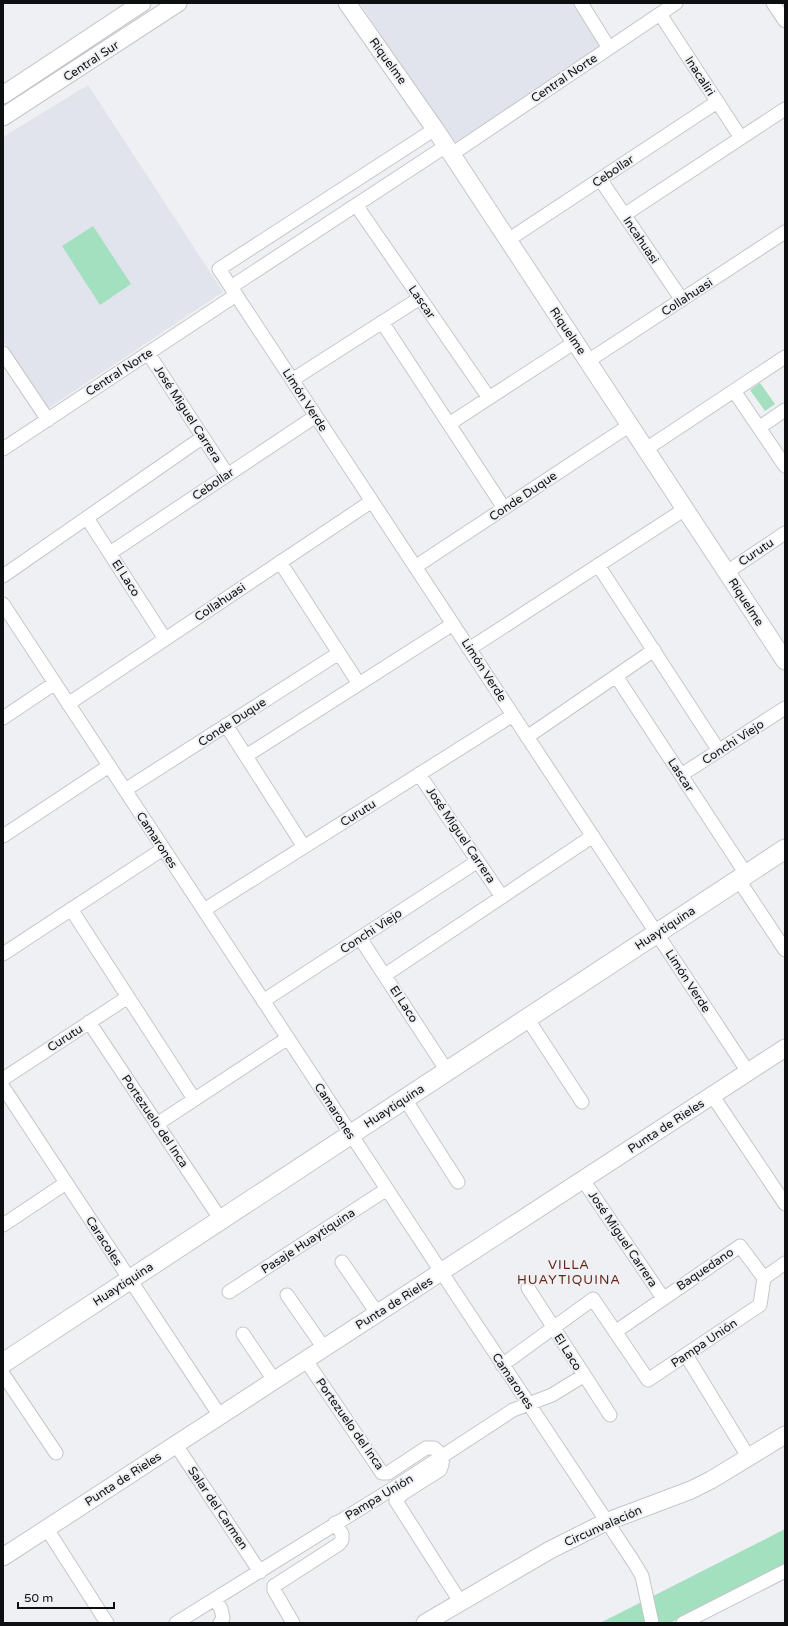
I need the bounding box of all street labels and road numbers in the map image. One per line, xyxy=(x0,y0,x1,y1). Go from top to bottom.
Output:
street label: Riquelme xyxy=(366,35,410,87)
street label: Central Sur xyxy=(61,38,122,84)
street label: Central Norte xyxy=(528,51,600,105)
street label: Inacaliri xyxy=(682,54,718,98)
street label: Cebollar xyxy=(590,152,637,190)
street label: Incahuasi xyxy=(620,214,662,266)
street label: Collahuasi xyxy=(659,275,715,319)
street label: Lascar xyxy=(406,283,439,322)
street label: Riquelme xyxy=(547,305,589,357)
street label: Central Norte xyxy=(83,345,155,399)
street label: José Miguel Carrera xyxy=(151,363,225,465)
street label: Limón Verde xyxy=(280,366,331,434)
street label: Cebollar xyxy=(190,465,237,503)
street label: Conde Duque xyxy=(487,468,559,524)
street label: Curutu xyxy=(736,535,776,569)
street label: El Laco xyxy=(109,557,143,599)
street label: Riquelme xyxy=(725,576,767,629)
street label: Collahuasi xyxy=(192,580,248,624)
street label: Limón Verde xyxy=(459,636,510,704)
street label: Conde Duque xyxy=(195,695,269,749)
street label: Conchi Viejo xyxy=(699,717,767,767)
street label: Lascar xyxy=(665,756,697,795)
street label: José Miguel Carrera xyxy=(424,784,498,886)
street label: Curutu xyxy=(338,797,378,829)
street label: Camarones xyxy=(134,809,181,871)
street label: Huaytiquina xyxy=(632,903,698,953)
street label: Conchi Viejo xyxy=(337,906,405,956)
street label: Limón Verde xyxy=(663,947,714,1015)
street label: El Laco xyxy=(387,983,421,1025)
street label: Curutu xyxy=(45,1021,85,1055)
street label: Portezuelo del Inca xyxy=(119,1072,191,1170)
street label: Camarones xyxy=(312,1080,359,1142)
street label: Huaytiquina xyxy=(361,1081,427,1131)
street label: Punta de Rieles xyxy=(625,1096,707,1156)
street label: José Miguel Carrera xyxy=(586,1188,660,1290)
street label: Pasaje Huaytiquina xyxy=(258,1205,358,1277)
street label: Caracoles xyxy=(83,1214,125,1268)
street label: Baquedano xyxy=(674,1245,736,1293)
street label: Huaytiquina xyxy=(90,1259,156,1309)
street label: Punta de Rieles xyxy=(353,1274,435,1332)
street label: Pampa Unión xyxy=(668,1316,740,1370)
street label: El Laco xyxy=(551,1331,585,1373)
street label: Camarones xyxy=(489,1350,537,1412)
street label: Portezuelo del Inca xyxy=(313,1375,387,1473)
street label: Punta de Rieles xyxy=(82,1449,164,1509)
street label: Salar del Carmen xyxy=(185,1464,251,1552)
street label: Pampa Unión xyxy=(343,1471,415,1523)
street label: Circunvalación xyxy=(562,1503,644,1549)

